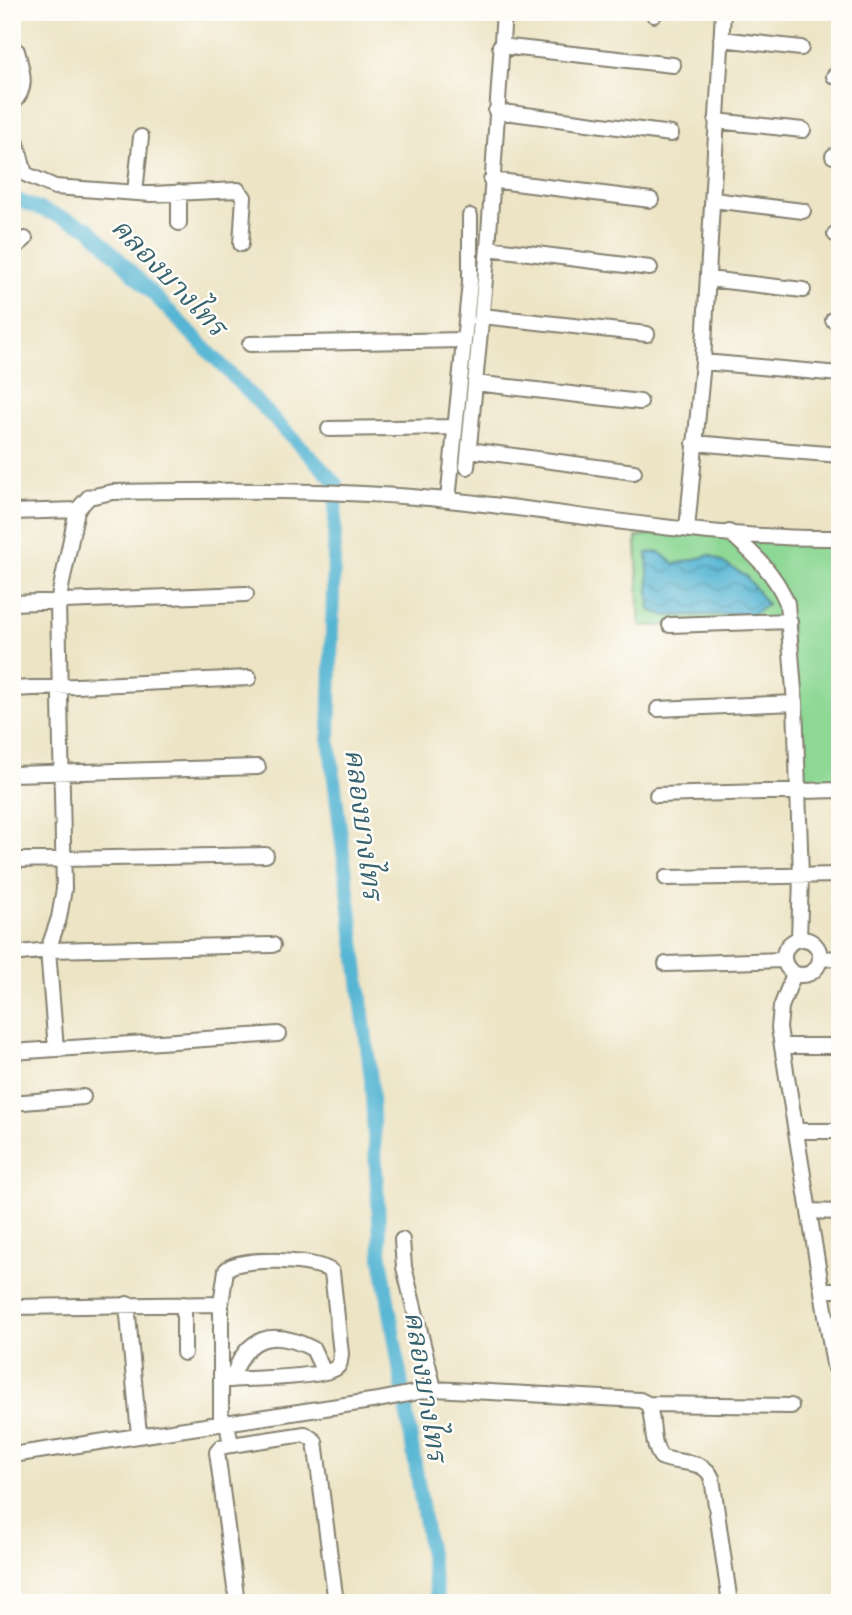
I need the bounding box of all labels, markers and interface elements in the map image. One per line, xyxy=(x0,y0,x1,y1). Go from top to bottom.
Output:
water label: คลองบางไทร xyxy=(103,207,240,347)
water label: คลองบางไทร xyxy=(335,746,395,905)
water label: คลองบางไทร xyxy=(395,1308,460,1467)

